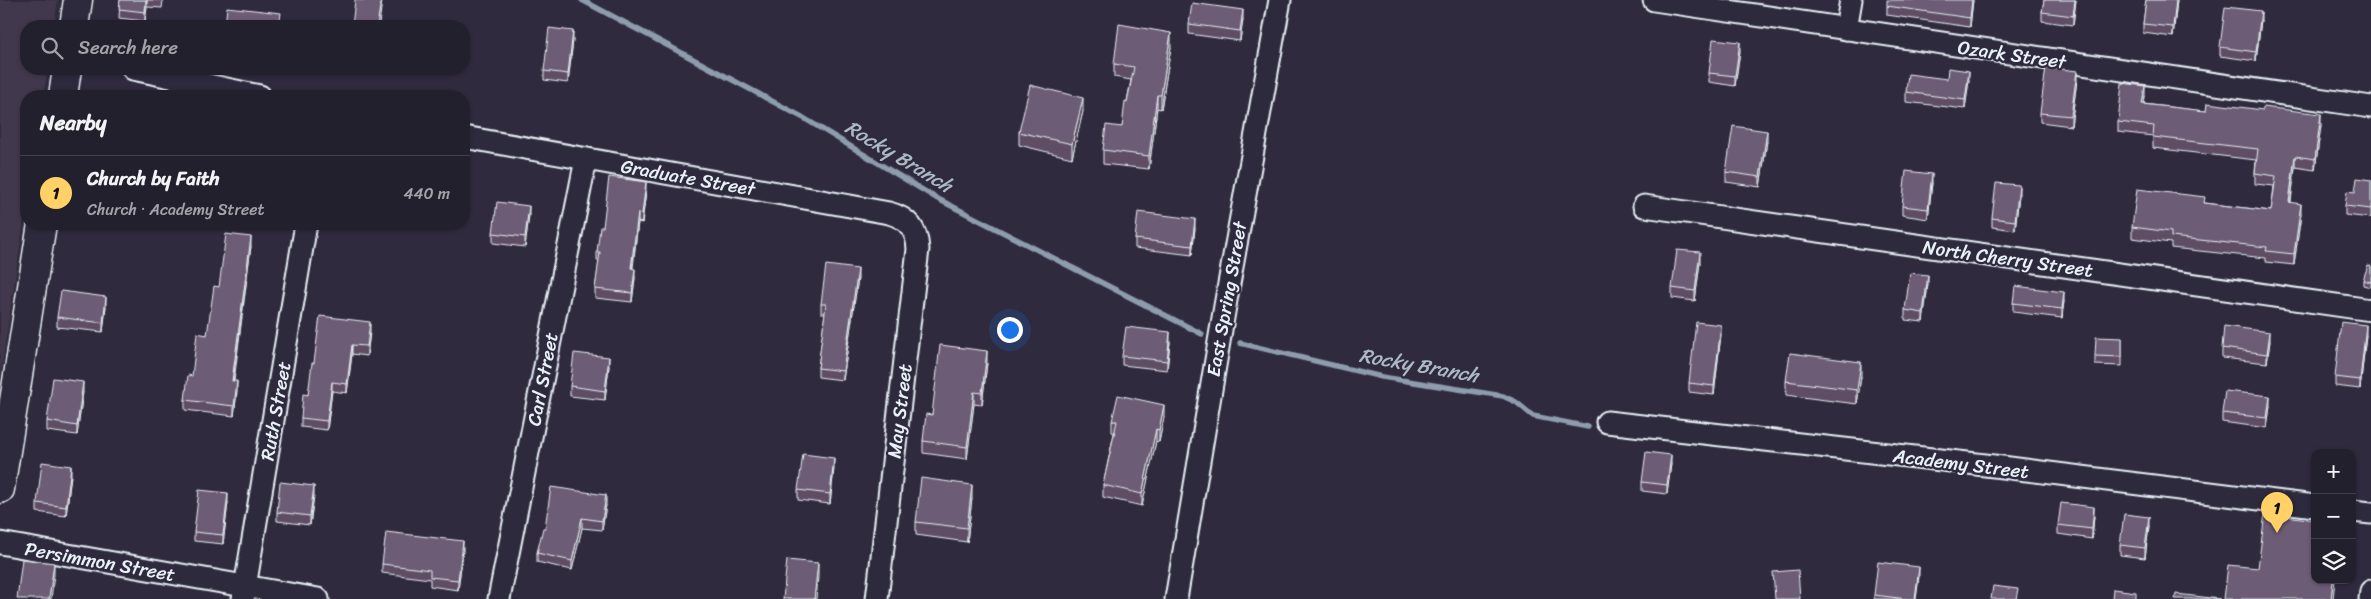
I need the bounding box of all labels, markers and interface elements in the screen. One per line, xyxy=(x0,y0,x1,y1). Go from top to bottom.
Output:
search box xyxy=(20,20,470,75)
text: Search here xyxy=(78,31,178,64)
street label: Ozark Street xyxy=(1956,31,2069,79)
icon: search xyxy=(38,34,66,62)
text: Nearby xyxy=(40,104,106,142)
water label: Rocky Branch xyxy=(838,110,961,203)
street label: Graduate Street xyxy=(618,149,759,206)
text: Church by Faith xyxy=(87,162,219,195)
text: 1 xyxy=(53,179,59,208)
text: 440 m xyxy=(403,179,450,208)
text: Church · Academy Street xyxy=(87,195,264,224)
street label: East Spring Street xyxy=(1197,218,1257,379)
street label: North Cherry Street xyxy=(1921,230,2095,287)
your location xyxy=(997,317,1023,343)
street label: Carl Street xyxy=(517,329,568,429)
water label: Rocky Branch xyxy=(1356,338,1483,393)
street label: Ruth Street xyxy=(251,359,300,463)
street label: May Street xyxy=(877,362,922,460)
street label: Academy Street xyxy=(1890,439,2031,488)
map controls xyxy=(2311,449,2356,584)
button: + xyxy=(2311,449,2356,494)
pin: 1 xyxy=(2261,492,2293,533)
button: − xyxy=(2311,494,2356,539)
street label: Persimmon Street xyxy=(22,532,178,591)
button: layers xyxy=(2311,539,2356,584)

